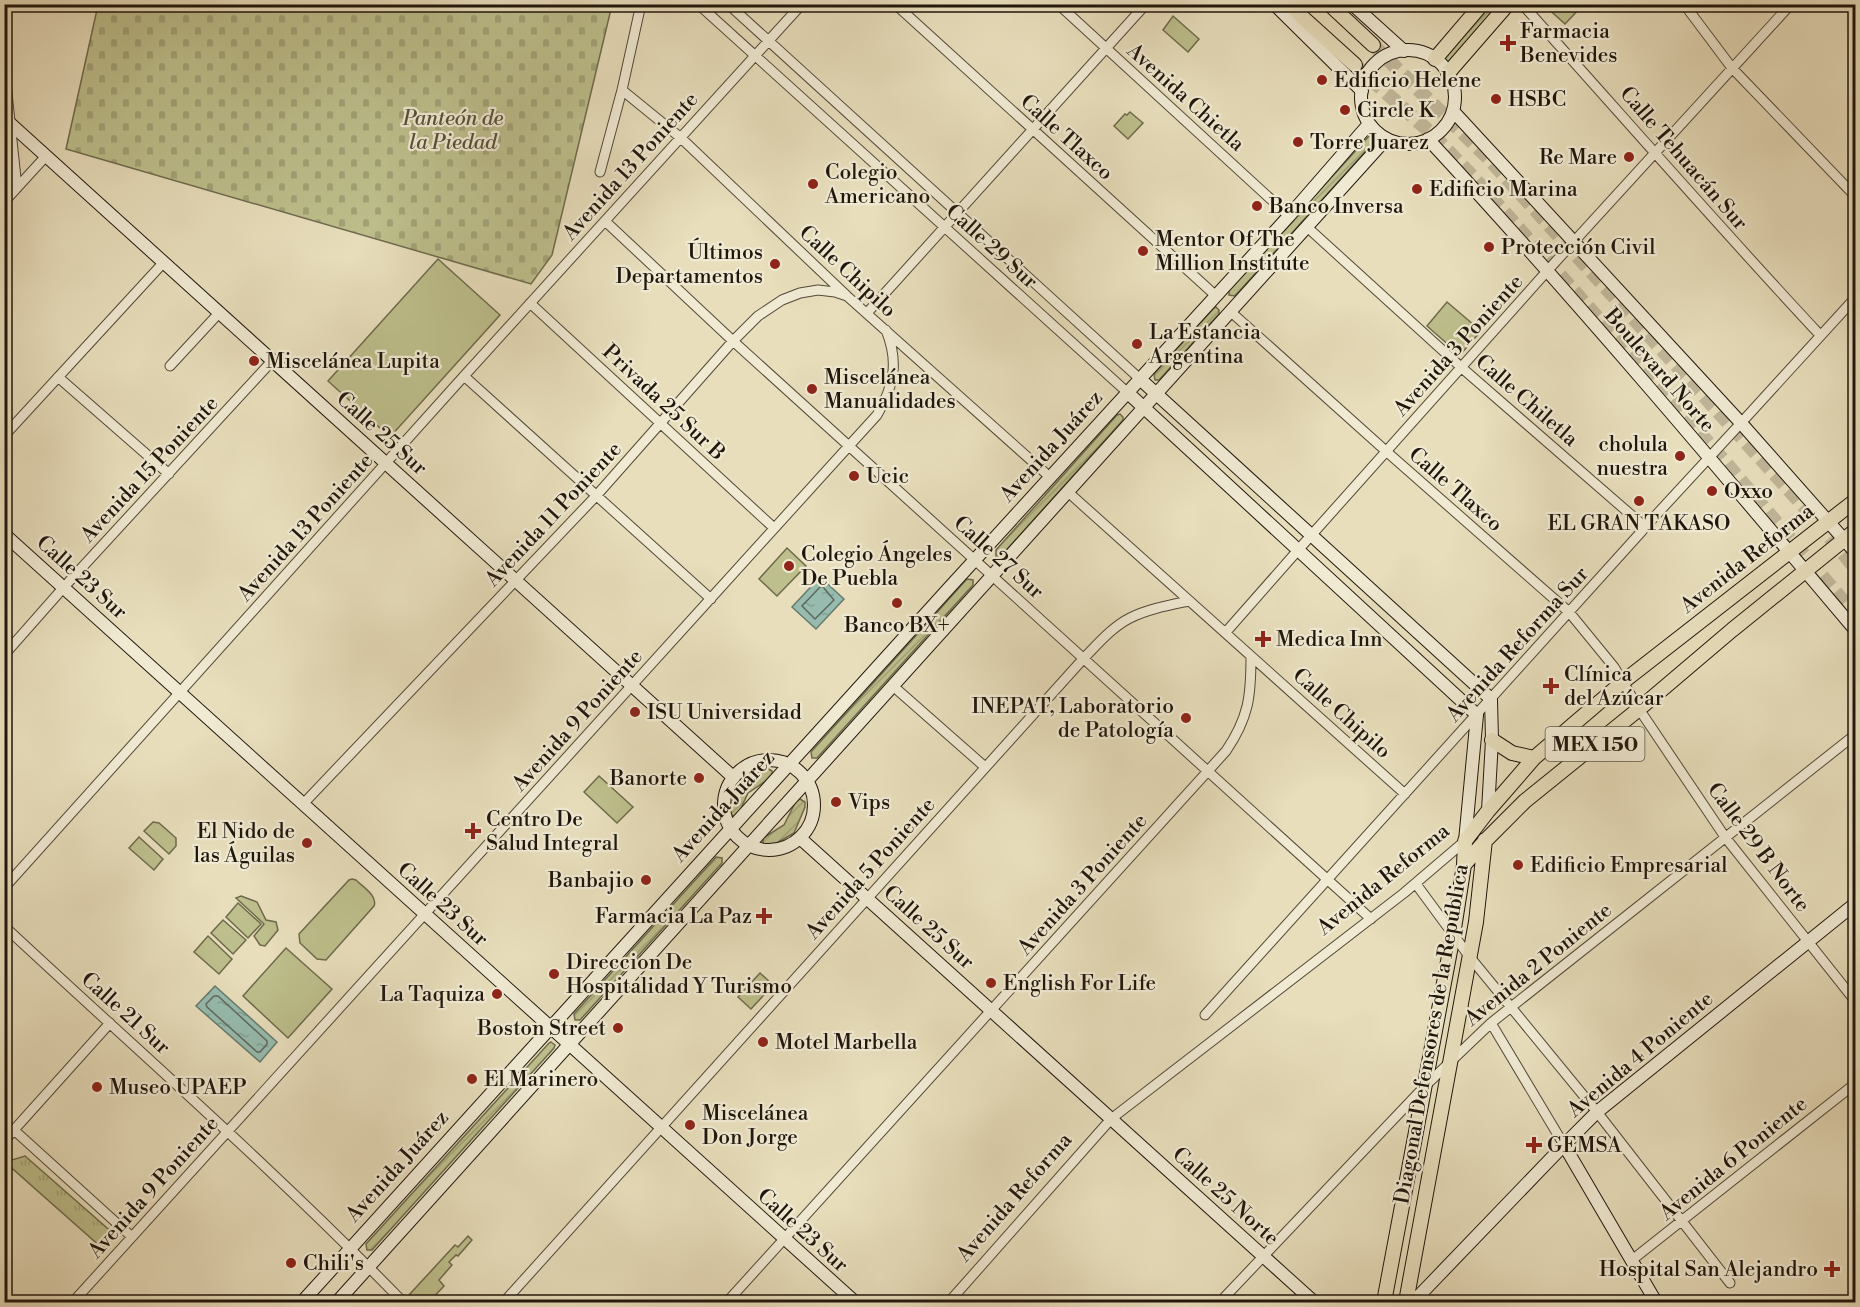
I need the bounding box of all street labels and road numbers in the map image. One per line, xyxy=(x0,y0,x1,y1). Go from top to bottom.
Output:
street label: Avenida Chietla xyxy=(1120,37,1250,158)
street label: Calle Tehuacán Sur xyxy=(1614,81,1753,236)
street label: Avenida 13 Poniente xyxy=(557,87,704,247)
street label: Calle Tlaxco xyxy=(1014,89,1118,186)
street label: Calle 29 Sur xyxy=(940,199,1043,295)
street label: Calle Chipilo xyxy=(793,220,901,323)
street label: Avenida 3 Poniente xyxy=(1388,270,1529,423)
street label: Boulevard Norte xyxy=(1598,302,1720,438)
street label: Privada 25 Sur B xyxy=(596,339,730,466)
street label: Calle Chiletla xyxy=(1470,349,1583,453)
street label: Avenida Juárez xyxy=(994,385,1109,509)
street label: Calle 25 Sur xyxy=(330,386,432,481)
street label: Avenida 15 Poniente xyxy=(75,391,224,549)
street label: Avenida 11 Poniente xyxy=(479,437,628,593)
street label: Calle Tlaxco xyxy=(1403,442,1508,538)
street label: Avenida 13 Poniente xyxy=(232,448,379,608)
street label: Avenida Reforma xyxy=(1675,498,1820,620)
street label: Calle 27 Sur xyxy=(948,511,1049,605)
street label: Calle 23 Sur xyxy=(30,530,132,625)
street label: Avenida Reforma Sur xyxy=(1440,562,1594,729)
street label: Avenida 9 Poniente xyxy=(506,644,649,798)
street label: Calle Chipilo xyxy=(1287,663,1396,765)
road number: MEX 150 xyxy=(1546,727,1644,761)
street label: Avenida Juárez xyxy=(666,745,781,869)
street label: Calle 29 B Norte xyxy=(1701,778,1815,917)
street label: Avenida 5 Poniente xyxy=(800,793,941,946)
street label: Avenida 3 Poniente xyxy=(1012,809,1153,962)
street label: Avenida Reforma xyxy=(1311,818,1455,942)
street label: Calle 23 Sur xyxy=(391,857,493,952)
street label: Diagonal Defensores de la República xyxy=(1389,862,1475,1206)
street label: Calle 25 Sur xyxy=(877,880,979,975)
street label: Avenida 2 Poniente xyxy=(1459,897,1618,1033)
street label: Calle 21 Sur xyxy=(75,967,175,1061)
street label: Avenida 4 Poniente xyxy=(1562,986,1719,1124)
street label: Avenida 6 Poniente xyxy=(1654,1091,1813,1227)
street label: Avenida Juárez xyxy=(340,1105,455,1229)
street label: Avenida 9 Poniente xyxy=(82,1111,225,1265)
street label: Avenida Reforma xyxy=(951,1127,1078,1268)
street label: Calle 25 Norte xyxy=(1166,1142,1284,1252)
street label: Calle 23 Sur xyxy=(751,1183,853,1278)

